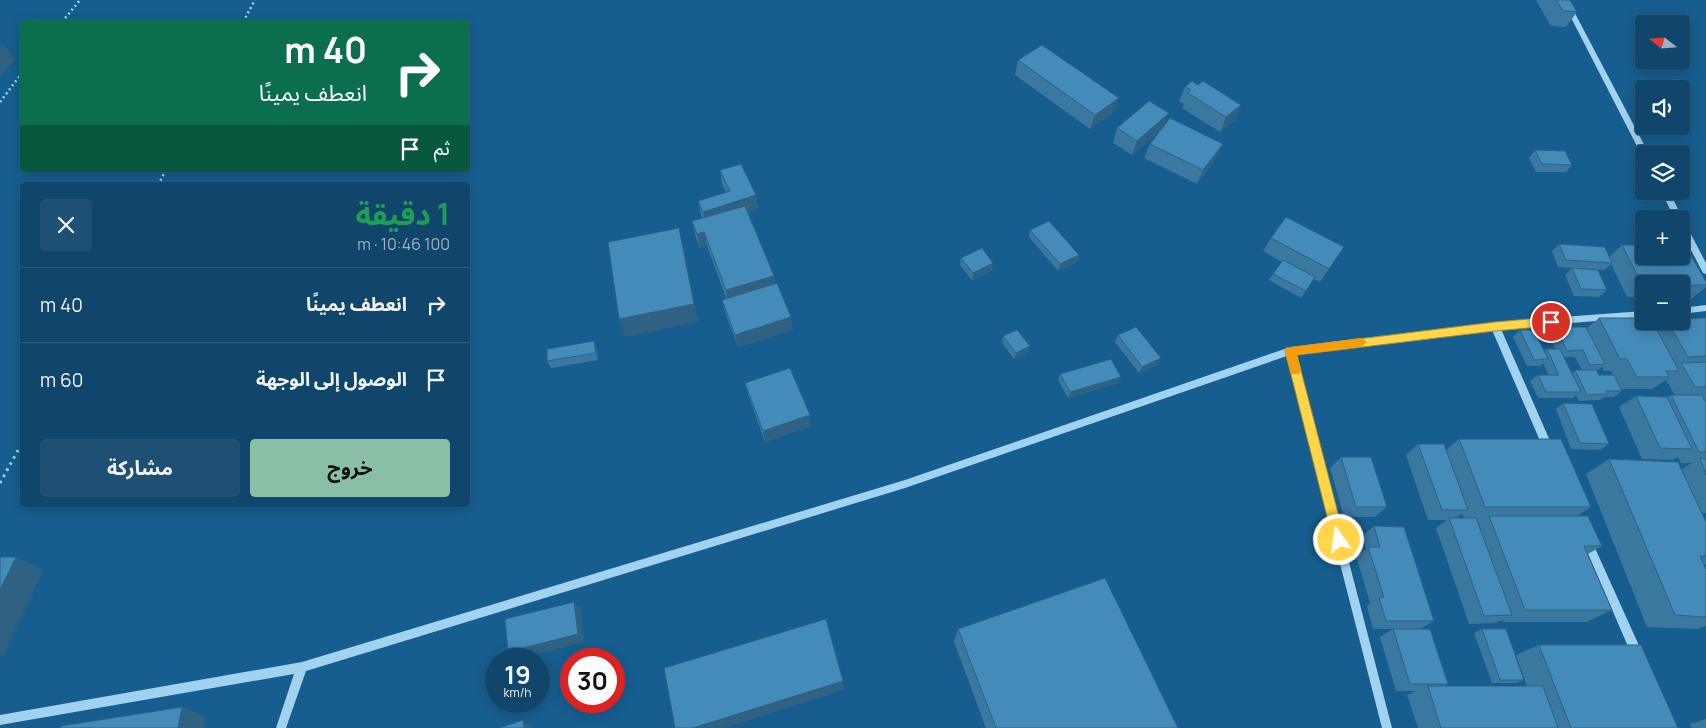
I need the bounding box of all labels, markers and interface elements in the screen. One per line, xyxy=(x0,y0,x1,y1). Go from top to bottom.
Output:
north arrow xyxy=(1635,15,1690,70)
map controls xyxy=(1635,15,1690,330)
text: 40 m xyxy=(284,26,367,74)
icon: right xyxy=(385,40,450,105)
text: انعطف يمينًا xyxy=(259,78,367,108)
button: sound xyxy=(1635,80,1690,135)
icon: arrive xyxy=(396,135,424,163)
text: ثم xyxy=(434,135,450,161)
button: layers xyxy=(1635,145,1690,200)
text: 1 دقيقة xyxy=(355,193,450,234)
button: close xyxy=(40,199,92,251)
button: + xyxy=(1635,210,1690,265)
text: 100 m · 10:46 xyxy=(357,233,450,255)
button: − xyxy=(1635,275,1690,330)
text: انعطف يمينًا xyxy=(306,291,407,317)
icon: right xyxy=(422,291,450,319)
text: 40 m xyxy=(40,292,83,318)
pin xyxy=(1530,301,1572,343)
icon: arrive xyxy=(1537,308,1565,336)
text: الوصول إلى الوجهة xyxy=(256,366,407,392)
icon: arrive xyxy=(422,366,450,394)
text: 60 m xyxy=(40,367,83,393)
button: مشاركة xyxy=(40,439,240,497)
button: خروج xyxy=(250,439,450,497)
position arrow xyxy=(1312,513,1364,565)
speed limit sign: 30 xyxy=(560,648,625,713)
text: 19 xyxy=(504,657,531,692)
text: km/h xyxy=(504,684,531,701)

